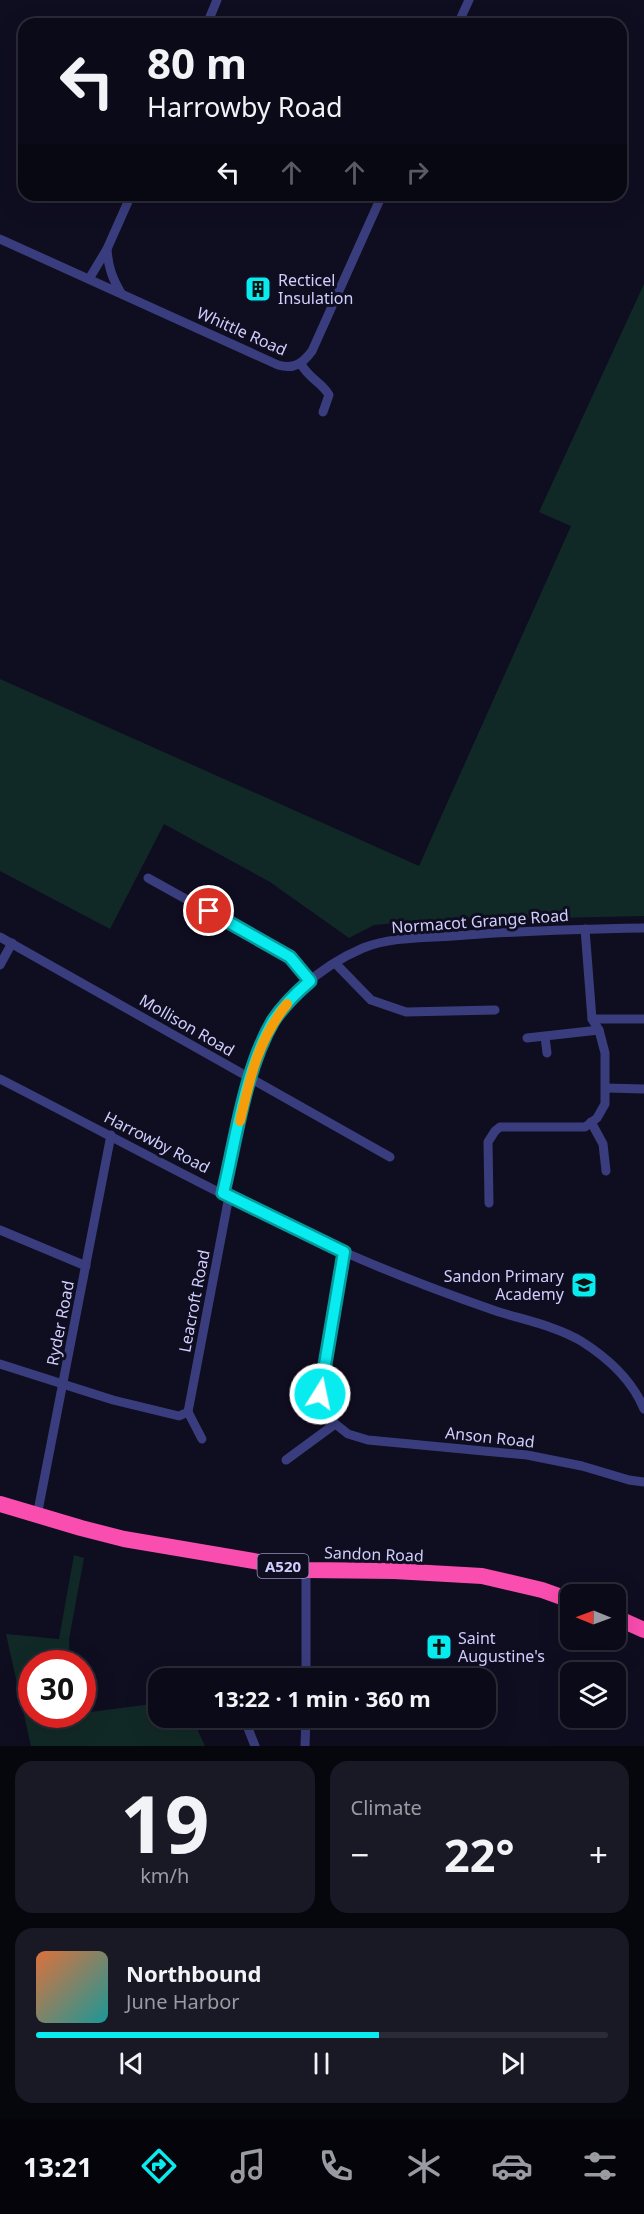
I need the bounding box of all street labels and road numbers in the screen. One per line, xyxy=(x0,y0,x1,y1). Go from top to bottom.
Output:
street label: Whittle Road xyxy=(194,301,290,361)
street label: Normacot Grange Road xyxy=(390,904,570,938)
street label: Mollison Road xyxy=(135,989,239,1061)
street label: Harrowby Road xyxy=(100,1106,214,1178)
street label: Leacroft Road xyxy=(173,1248,215,1354)
street label: Ryder Road xyxy=(41,1279,79,1367)
street label: Anson Road xyxy=(444,1421,536,1453)
street label: Sandon Road xyxy=(324,1541,424,1567)
road number: A520 xyxy=(258,1554,308,1578)

